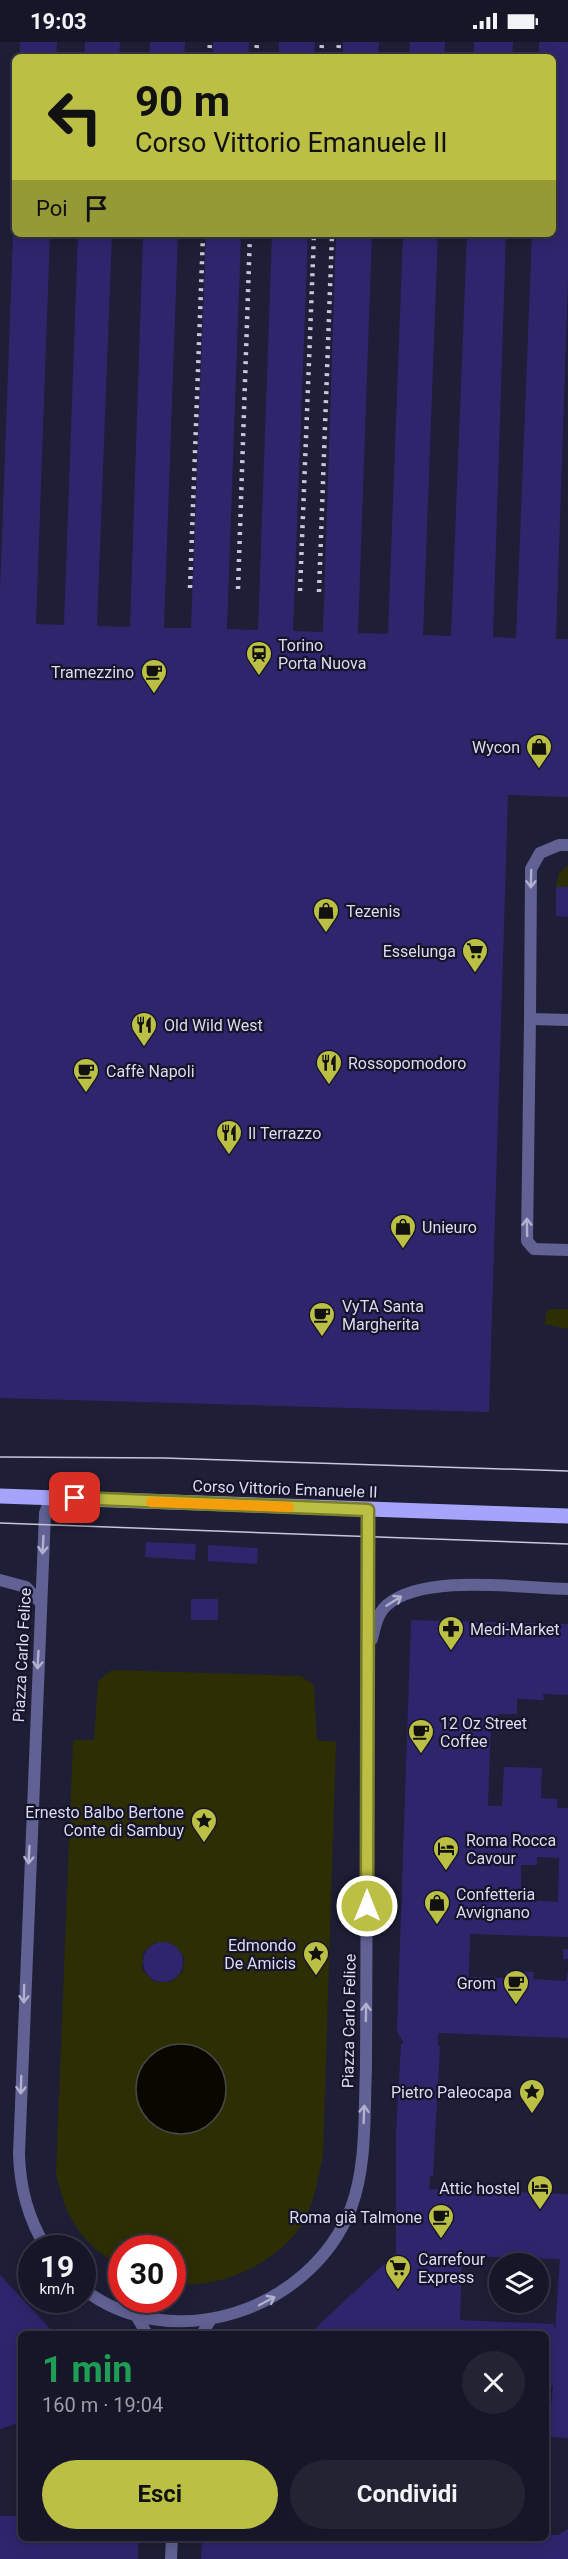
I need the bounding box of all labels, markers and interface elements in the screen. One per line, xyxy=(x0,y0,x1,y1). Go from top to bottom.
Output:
text: 19:03 xyxy=(30,9,87,34)
text: 90 m xyxy=(135,77,230,126)
icon: left xyxy=(36,78,114,156)
text: Corso Vittorio Emanuele II xyxy=(135,127,448,159)
icon: arrive xyxy=(80,192,113,225)
text: Poi xyxy=(36,196,68,221)
place label: Torino Porta Nuova xyxy=(278,636,366,673)
station icon: Torino Porta Nuova xyxy=(244,639,274,677)
cafe icon: Tramezzino xyxy=(139,657,169,695)
place label: Tramezzino xyxy=(51,663,134,682)
shop icon: Wycon xyxy=(524,732,554,770)
place label: Wycon xyxy=(472,738,520,757)
one-way arrow xyxy=(526,869,537,889)
shop icon: Tezenis xyxy=(311,896,341,934)
place label: Tezenis xyxy=(346,902,401,921)
supermarket icon: Esselunga xyxy=(460,936,490,974)
place label: Esselunga xyxy=(383,942,456,961)
restaurant icon: Old Wild West xyxy=(129,1010,159,1048)
place label: Old Wild West xyxy=(164,1016,263,1035)
restaurant icon: Rossopomodoro xyxy=(314,1048,344,1086)
place label: Rossopomodoro xyxy=(348,1054,466,1073)
cafe icon: Caffè Napoli xyxy=(71,1056,101,1094)
place label: Caffè Napoli xyxy=(106,1062,195,1081)
restaurant icon: Il Terrazzo xyxy=(214,1118,244,1156)
place label: Il Terrazzo xyxy=(248,1124,321,1143)
shop icon: Unieuro xyxy=(388,1212,418,1250)
one-way arrow xyxy=(521,1217,533,1237)
place label: Unieuro xyxy=(422,1218,477,1237)
place label: VyTA Santa Margherita xyxy=(342,1297,424,1334)
cafe icon: VyTA Santa Margherita xyxy=(307,1300,337,1338)
pin xyxy=(49,1472,100,1523)
street label: Corso Vittorio Emanuele II xyxy=(192,1476,378,1502)
icon: arrive xyxy=(58,1481,91,1514)
one-way arrow xyxy=(38,1535,49,1555)
street label: Piazza Carlo Felice xyxy=(9,1587,35,1723)
one-way arrow xyxy=(385,1595,402,1607)
pharmacy icon: Medi-Market xyxy=(436,1614,466,1652)
place label: Medi-Market xyxy=(470,1620,560,1639)
one-way arrow xyxy=(32,1650,43,1670)
place label: 12 Oz Street Coffee xyxy=(440,1714,527,1751)
cafe icon: 12 Oz Street Coffee xyxy=(406,1717,436,1755)
place label: Ernesto Balbo Bertone Conte di Sambuy xyxy=(25,1803,184,1840)
place icon: Ernesto Balbo Bertone Conte di Sambuy xyxy=(189,1806,219,1844)
place label: Roma Rocca Cavour xyxy=(466,1831,556,1868)
hotel icon: Roma Rocca Cavour xyxy=(431,1834,461,1872)
one-way arrow xyxy=(24,1845,35,1864)
position arrow xyxy=(335,1874,399,1938)
place label: Confetteria Avvignano xyxy=(456,1885,535,1922)
shop icon: Confetteria Avvignano xyxy=(422,1888,452,1926)
place label: Edmondo De Amicis xyxy=(224,1936,296,1973)
place icon: Edmondo De Amicis xyxy=(301,1939,331,1977)
street label: Piazza Carlo Felice xyxy=(338,1954,360,2088)
cafe icon: Grom xyxy=(501,1968,531,2006)
place label: Grom xyxy=(457,1974,496,1993)
one-way arrow xyxy=(18,1984,29,2004)
one-way arrow xyxy=(361,2002,372,2022)
one-way arrow xyxy=(16,2074,27,2094)
place icon: Pietro Paleocapa xyxy=(517,2077,547,2115)
place label: Pietro Paleocapa xyxy=(391,2083,512,2102)
one-way arrow xyxy=(358,2104,369,2124)
hotel icon: Attic hostel xyxy=(525,2173,555,2211)
place label: Attic hostel xyxy=(439,2179,520,2198)
cafe icon: Roma già Talmone xyxy=(426,2202,456,2240)
place label: Roma già Talmone xyxy=(289,2208,422,2227)
speed limit sign: 30 xyxy=(108,2235,186,2313)
text: 19 xyxy=(40,2249,74,2284)
place label: Carrefour Express xyxy=(418,2250,486,2287)
supermarket icon: Carrefour Express xyxy=(383,2253,413,2291)
map controls xyxy=(489,2253,549,2313)
button: layers xyxy=(489,2253,549,2313)
text: km/h xyxy=(39,2280,75,2298)
one-way arrow xyxy=(257,2295,275,2306)
text: 1 min xyxy=(42,2349,133,2391)
button: close xyxy=(462,2351,525,2414)
text: 160 m · 19:04 xyxy=(42,2393,163,2417)
button: Esci xyxy=(42,2460,278,2529)
button: Condividi xyxy=(290,2460,525,2529)

